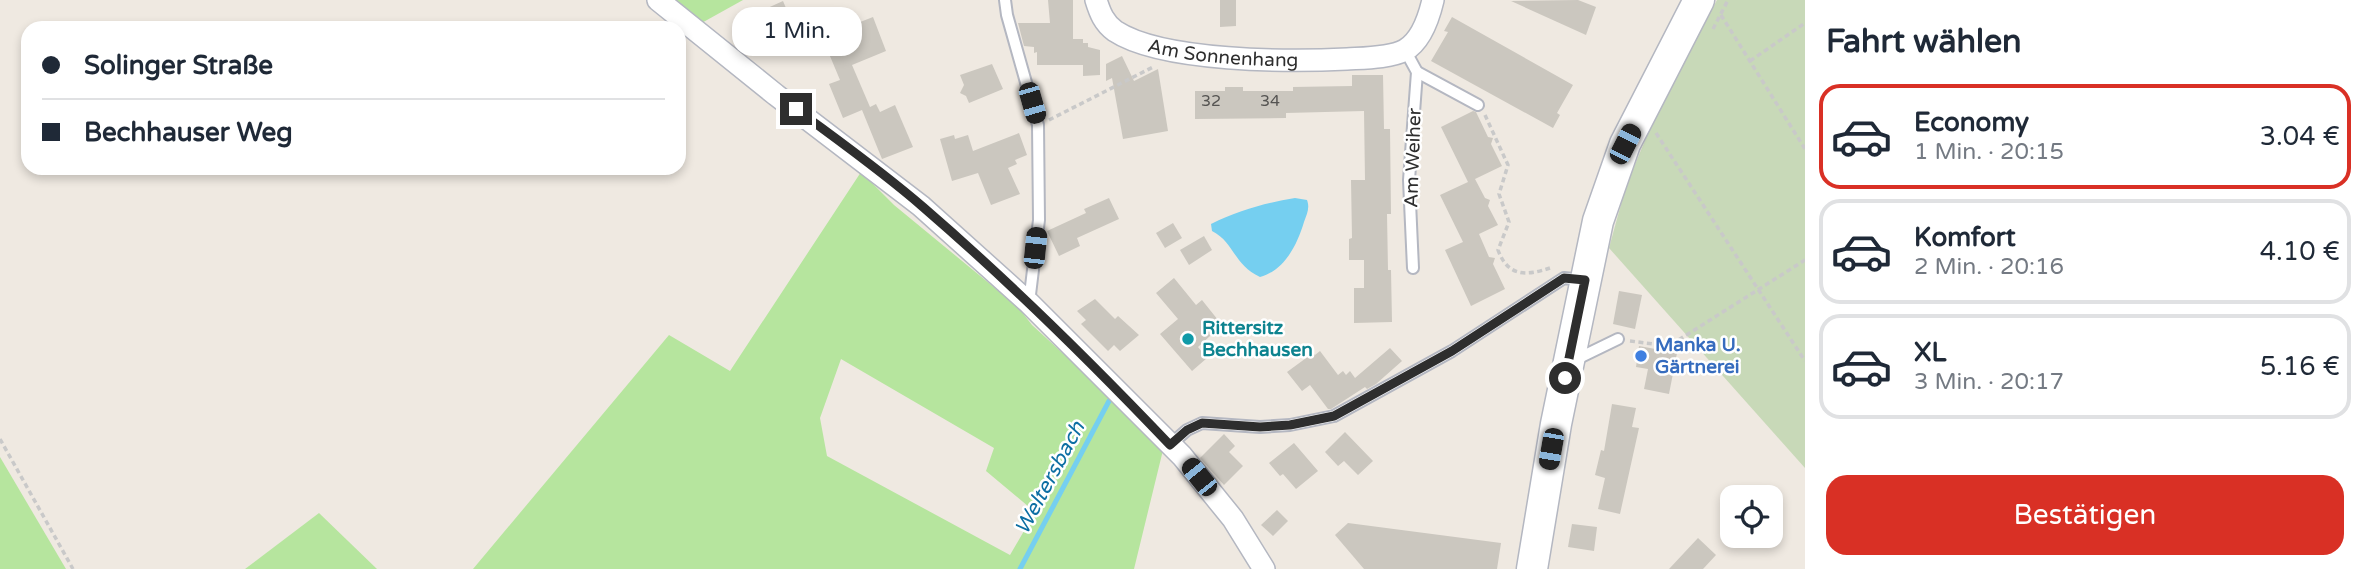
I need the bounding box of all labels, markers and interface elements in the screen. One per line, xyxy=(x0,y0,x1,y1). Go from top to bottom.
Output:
callout: 1 Min. xyxy=(731,7,861,56)
text: 1 Min. xyxy=(763,17,831,45)
text: Fahrt wählen xyxy=(1826,23,2022,61)
street label: Am Sonnenhang xyxy=(1146,35,1298,71)
text: Solinger Straße xyxy=(84,50,273,81)
car xyxy=(1017,80,1048,126)
house number: 32 xyxy=(1201,91,1221,111)
house number: 34 xyxy=(1260,91,1280,111)
route end xyxy=(780,93,812,125)
icon: car xyxy=(1830,105,1893,168)
street label: Am Weiher xyxy=(1400,107,1426,208)
text: Economy xyxy=(1914,107,2029,138)
text: Bechhauser Weg xyxy=(84,117,293,148)
car xyxy=(1607,121,1644,167)
text: 3.04 € xyxy=(2260,121,2340,152)
text: 1 Min. · 20:15 xyxy=(1914,138,2064,166)
icon: car xyxy=(1830,220,1893,283)
text: Komfort xyxy=(1914,222,2016,253)
car xyxy=(1023,226,1048,270)
text: 4.10 € xyxy=(2260,236,2340,267)
text: 2 Min. · 20:16 xyxy=(1914,253,2064,281)
place label: Rittersitz Bechhausen xyxy=(1202,317,1313,361)
marker: Rittersitz Bechhausen xyxy=(1180,331,1196,347)
place label: Manka U. Gärtnerei xyxy=(1655,334,1741,378)
icon: car xyxy=(1830,335,1893,398)
text: XL xyxy=(1914,337,1946,368)
marker: Manka U. Gärtnerei xyxy=(1633,348,1649,364)
text: 5.16 € xyxy=(2260,351,2340,382)
route start xyxy=(1549,362,1581,394)
text: 3 Min. · 20:17 xyxy=(1914,368,2064,396)
water label: Weltersbach xyxy=(1010,416,1091,539)
car xyxy=(1538,426,1565,472)
car xyxy=(1178,454,1221,500)
button: Bestätigen xyxy=(1826,475,2344,555)
map controls xyxy=(1720,485,1783,548)
button: locate xyxy=(1720,485,1783,548)

